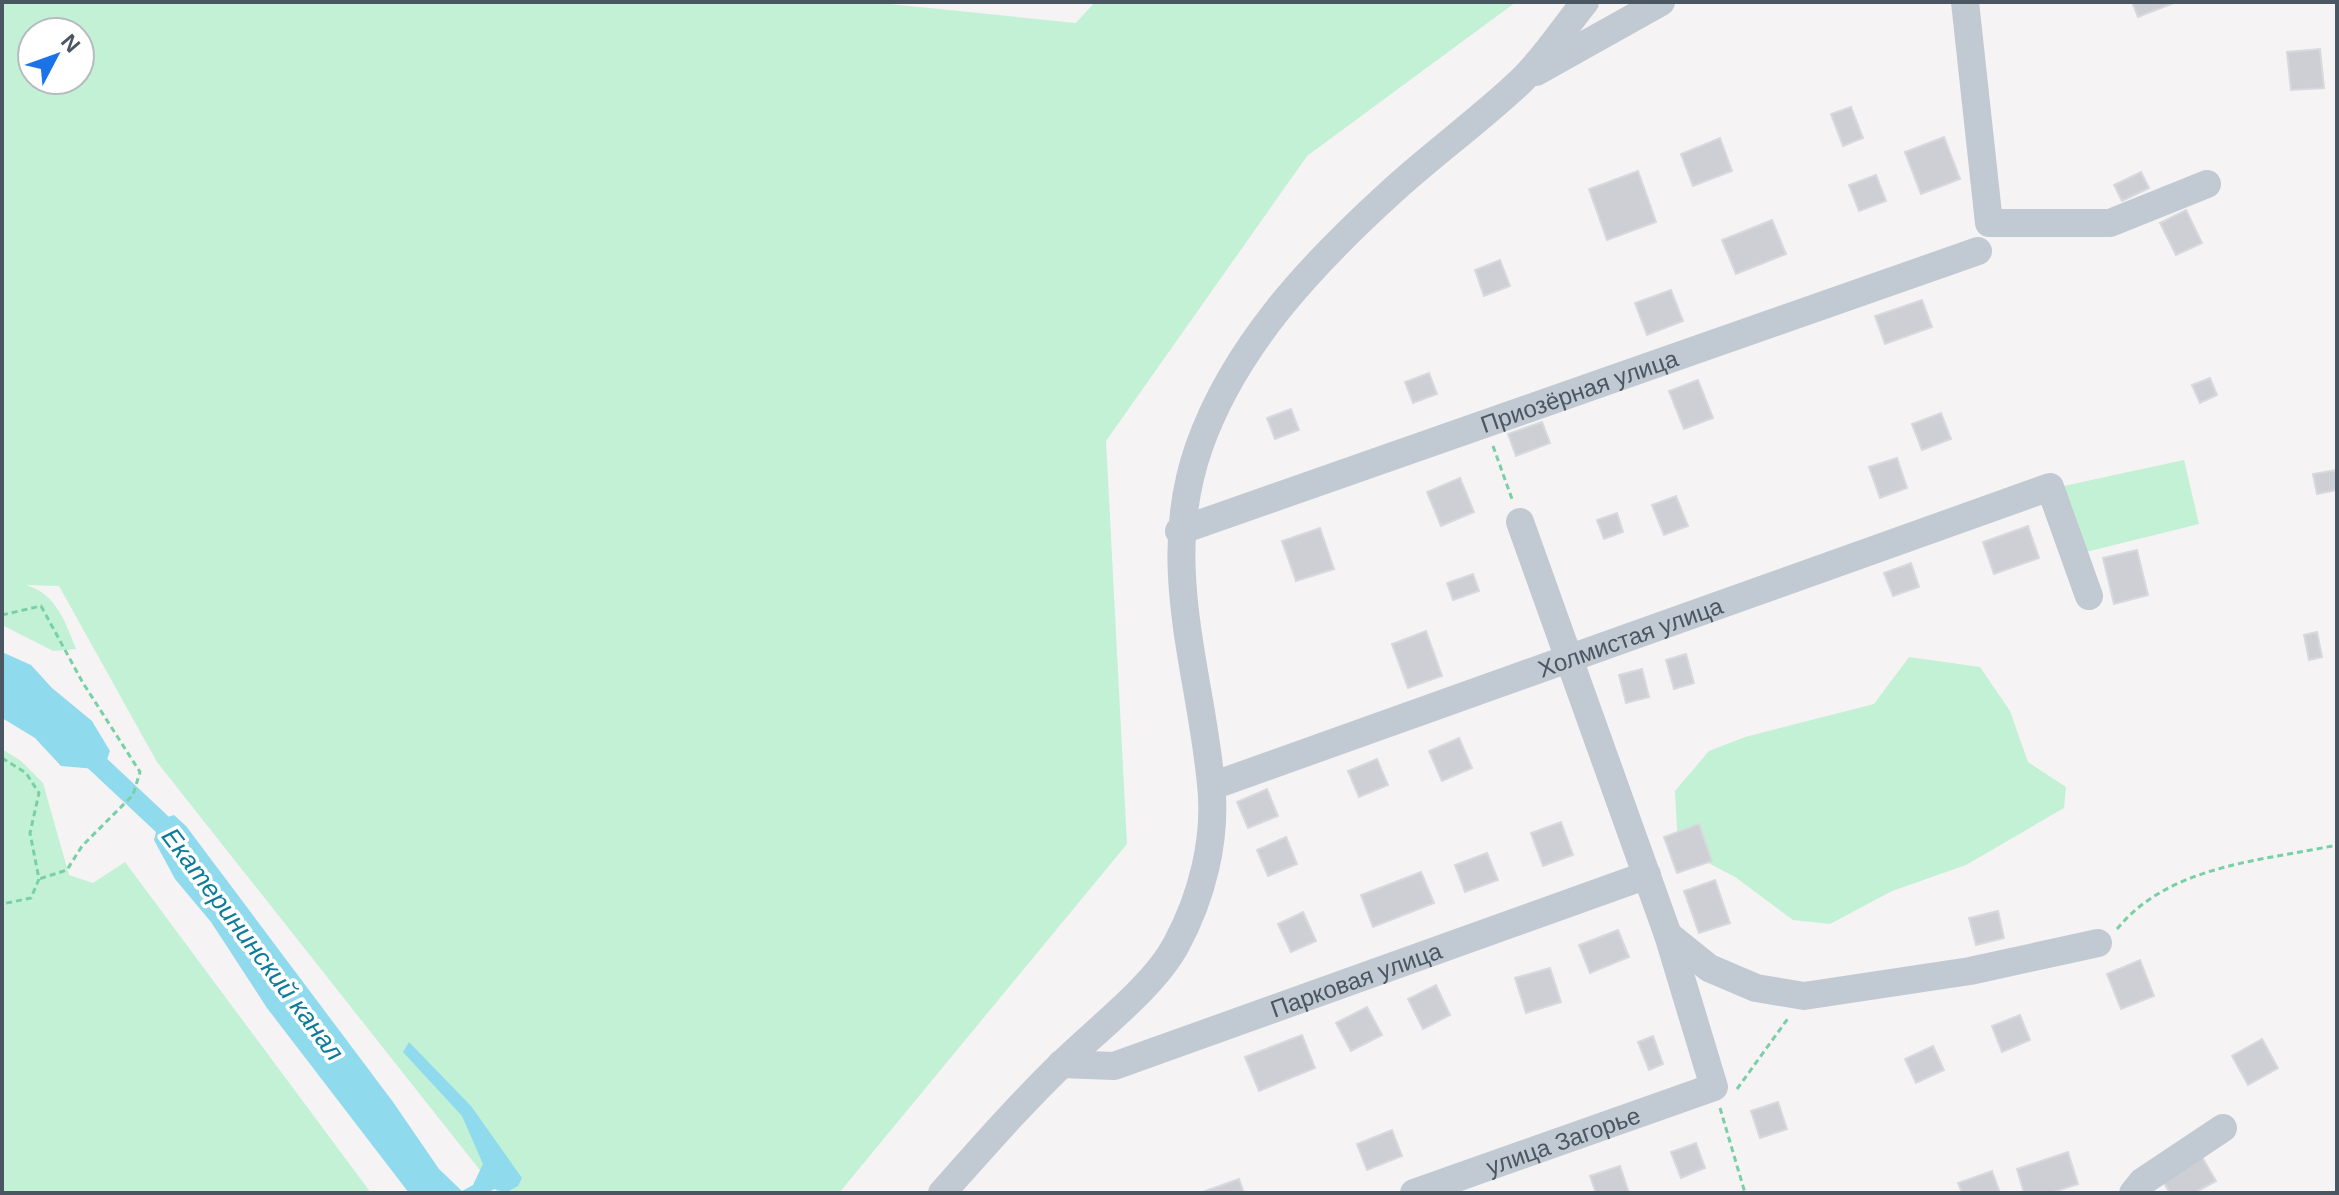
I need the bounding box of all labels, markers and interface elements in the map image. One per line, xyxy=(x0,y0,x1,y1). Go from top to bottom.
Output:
north arrow xyxy=(16,16,96,96)
text: N xyxy=(56,29,85,57)
street label: Приозёрная улица xyxy=(1477,344,1682,438)
street label: Холмистая улица xyxy=(1534,591,1727,682)
water label: Екатерининский канал xyxy=(156,822,350,1066)
street label: Парковая улица xyxy=(1267,936,1446,1022)
street label: улица Загорье xyxy=(1482,1101,1644,1180)

